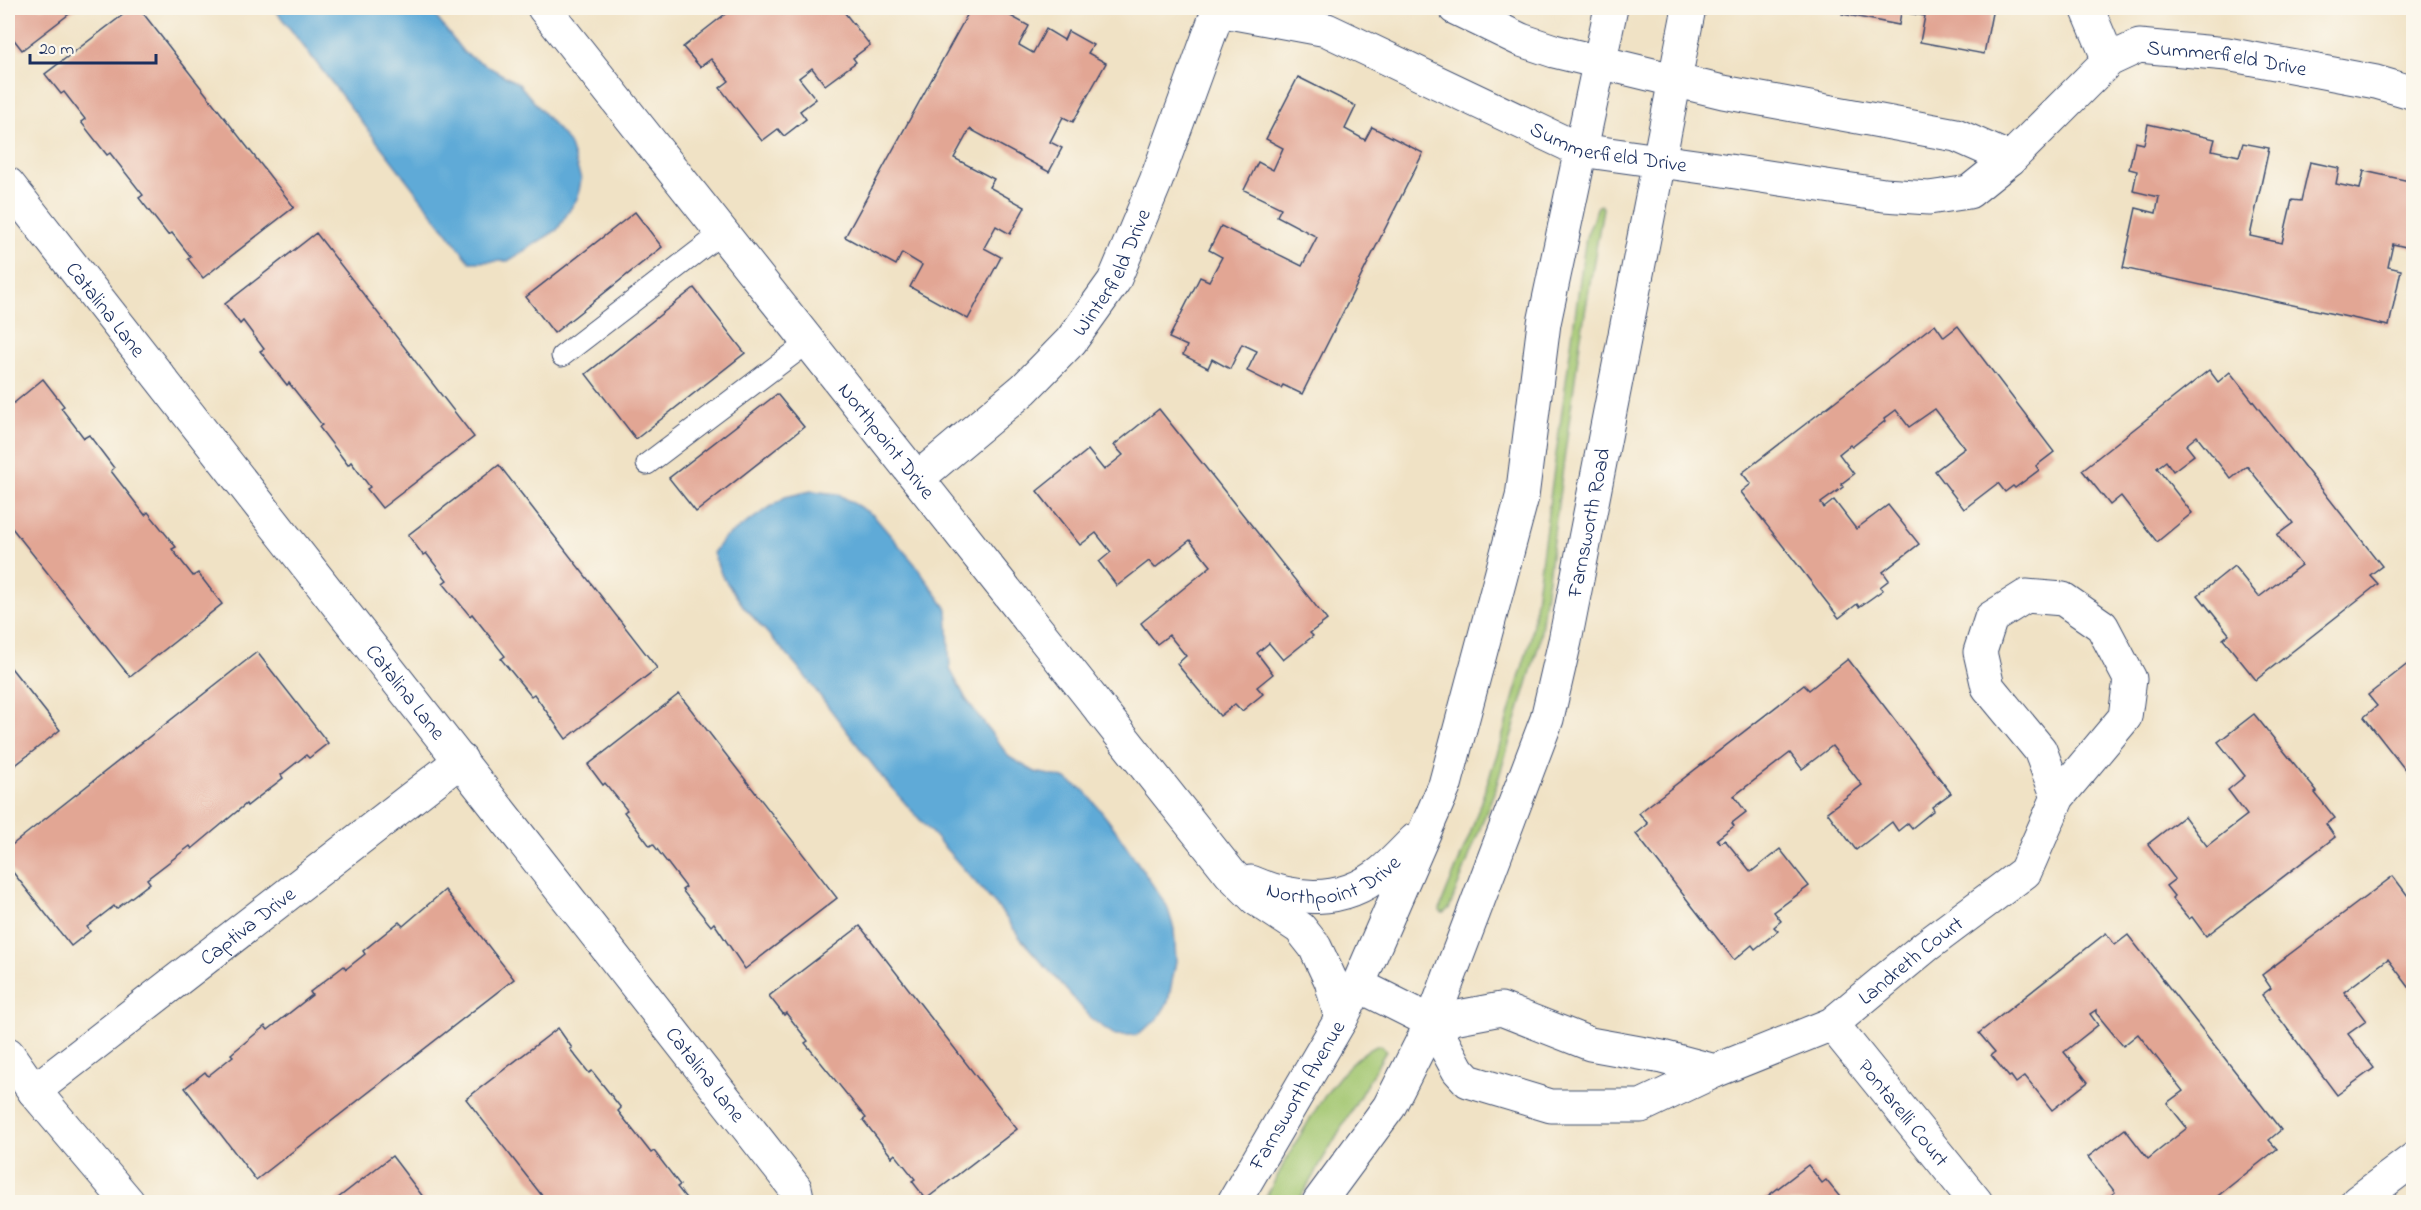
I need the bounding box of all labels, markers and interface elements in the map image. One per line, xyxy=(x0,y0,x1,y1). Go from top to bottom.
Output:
scale bar xyxy=(30,27,156,65)
street label: Summerfield Drive xyxy=(2145,34,2309,86)
text: 20 m xyxy=(39,37,74,63)
street label: Summerfield Drive xyxy=(1524,115,1689,182)
street label: Winterfield Drive xyxy=(1066,204,1160,343)
street label: Catalina Lane xyxy=(57,256,152,365)
street label: Northpoint Drive xyxy=(830,377,941,507)
street label: Farnsworth Road xyxy=(1561,446,1619,601)
street label: Catalina Lane xyxy=(357,639,452,748)
street label: Northpoint Drive xyxy=(1262,849,1409,914)
street label: Captiva Drive xyxy=(194,880,303,974)
street label: Landreth Court xyxy=(1852,910,1970,1013)
street label: Farnsworth Avenue xyxy=(1242,1015,1354,1177)
street label: Catalina Lane xyxy=(657,1021,752,1130)
street label: Pontarelli Court xyxy=(1849,1054,1955,1174)

